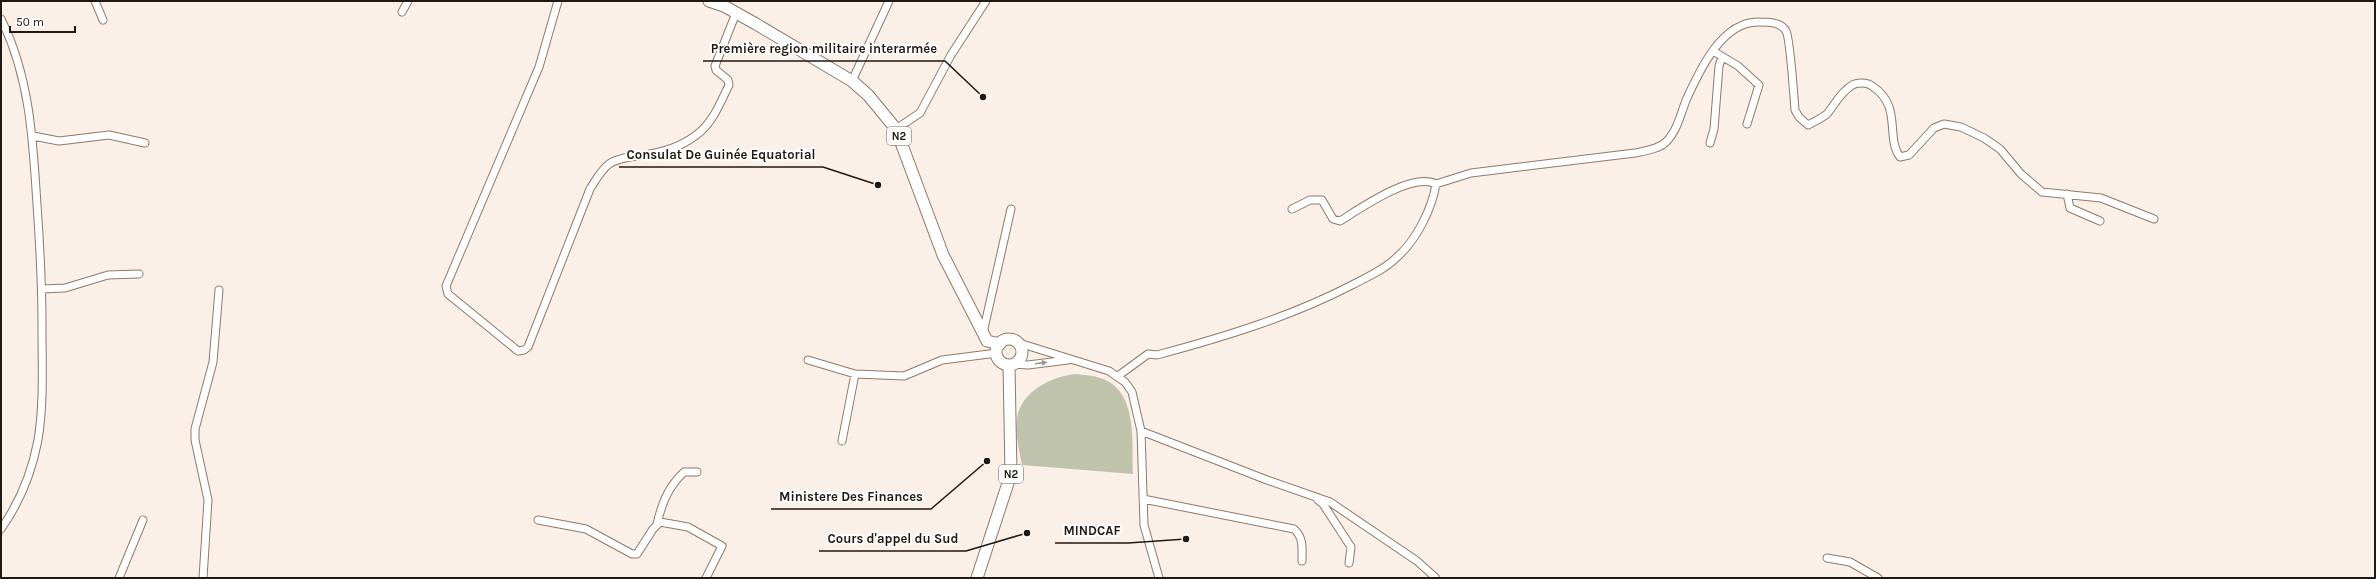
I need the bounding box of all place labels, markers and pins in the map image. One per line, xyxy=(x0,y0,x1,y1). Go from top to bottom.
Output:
callout: Première region militaire interarmée xyxy=(703,36,945,61)
callout: Consulat De Guinée Equatorial xyxy=(619,142,823,167)
callout: Ministere Des Finances xyxy=(771,484,931,509)
callout: MINDCAF xyxy=(1055,518,1128,543)
callout: Cours d'appel du Sud xyxy=(819,526,966,551)

